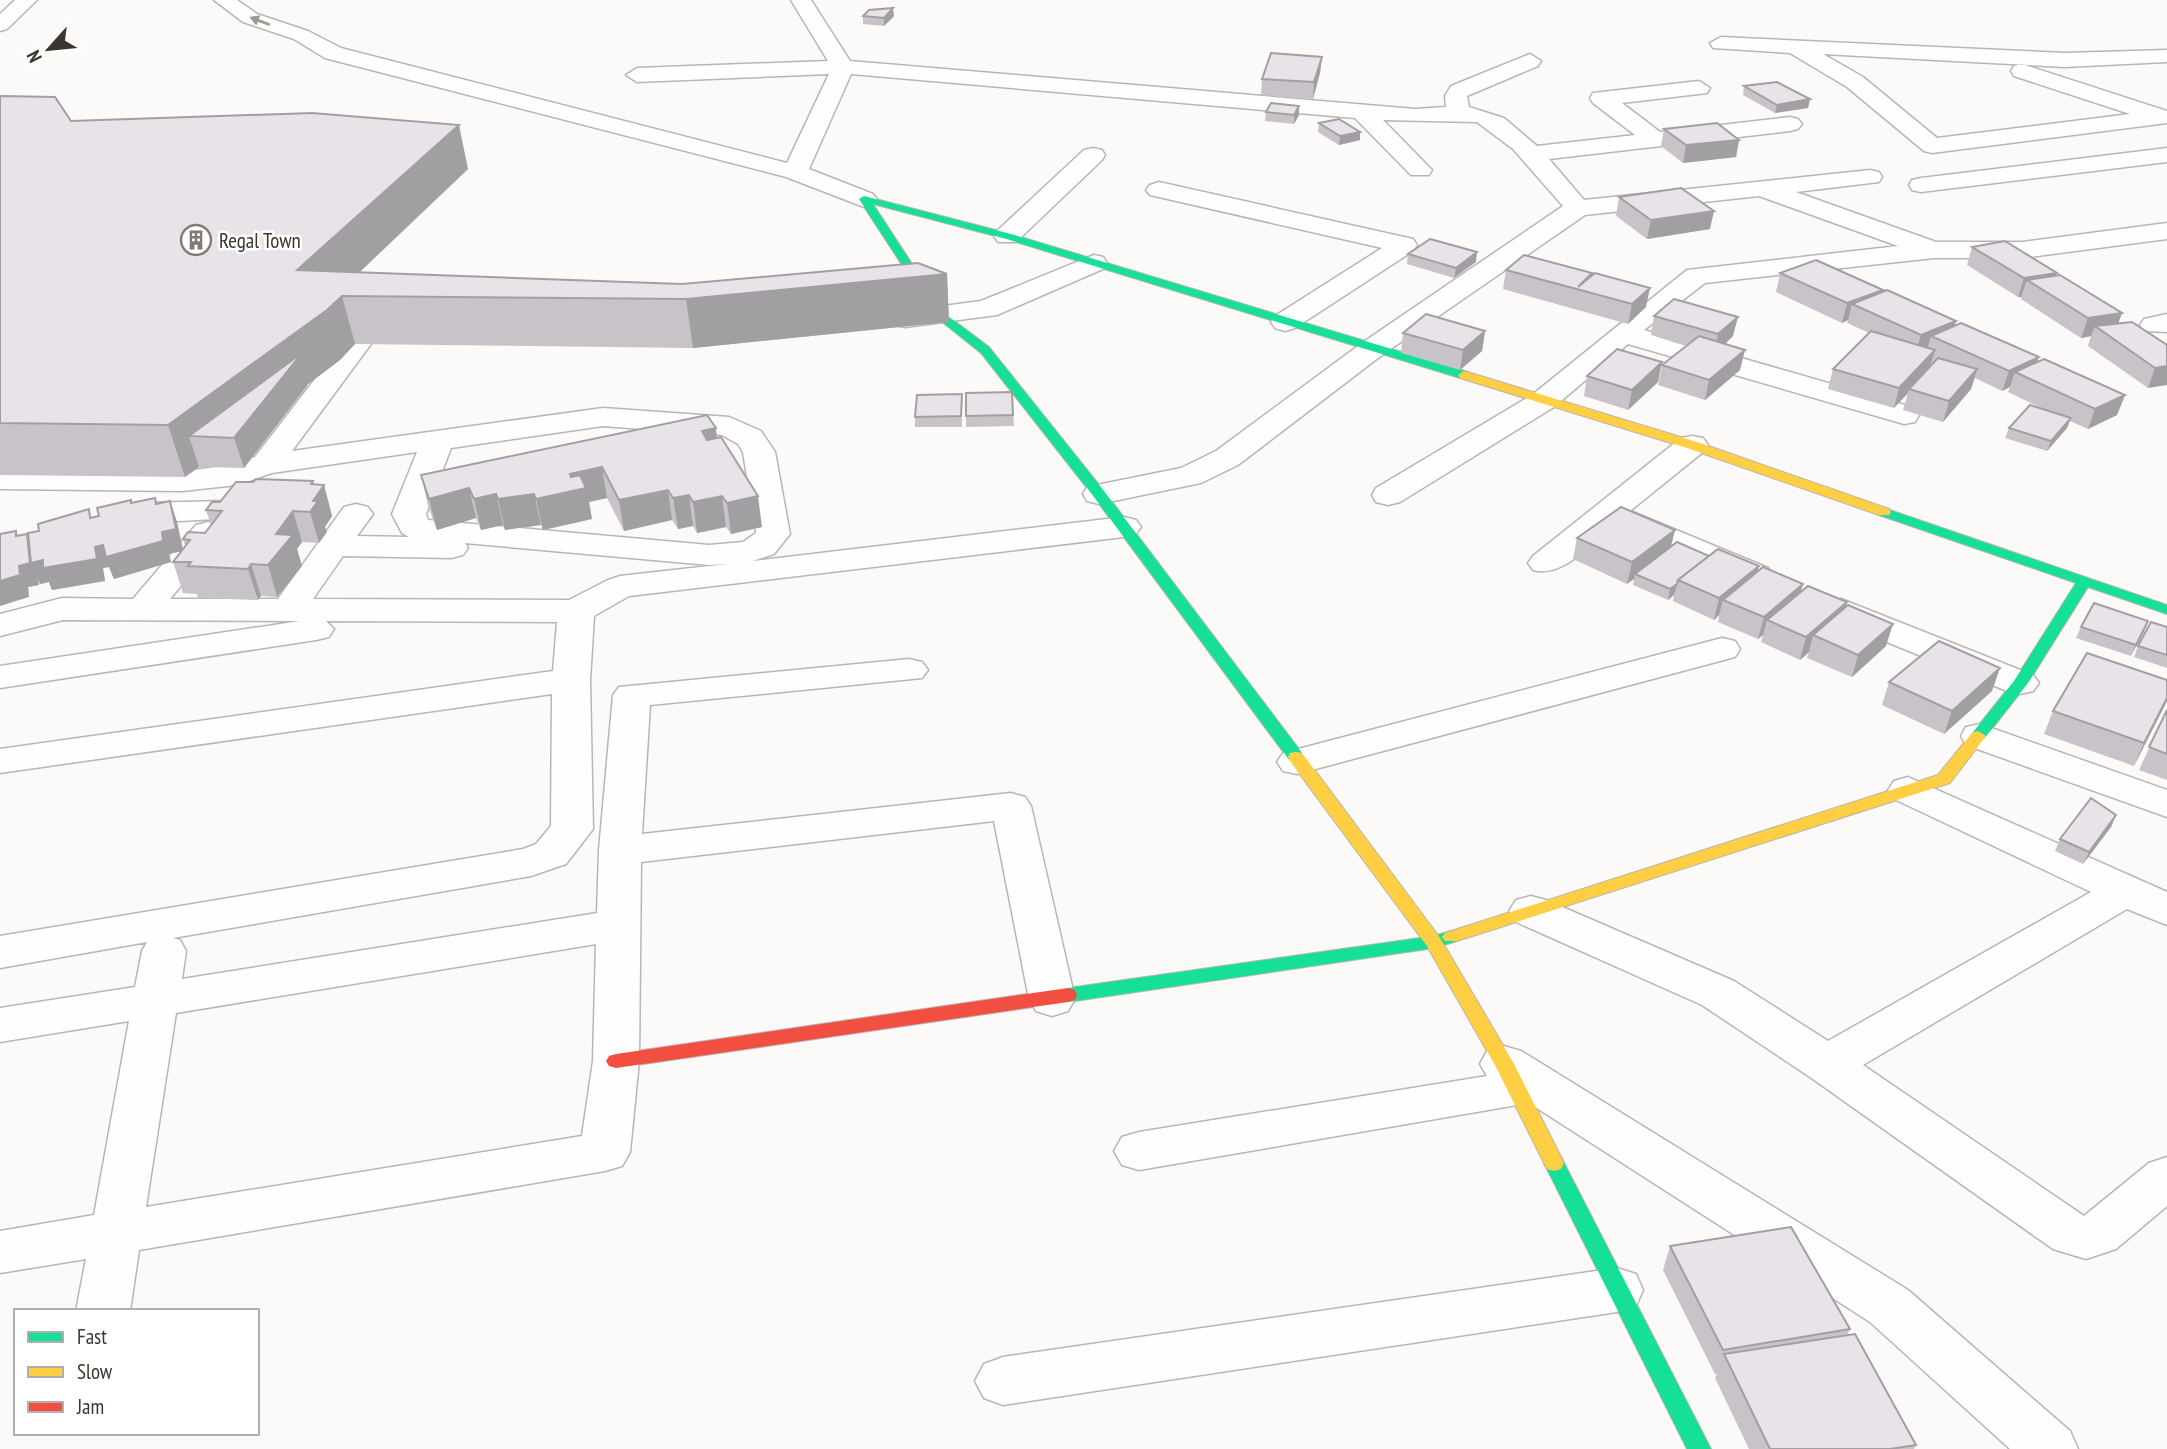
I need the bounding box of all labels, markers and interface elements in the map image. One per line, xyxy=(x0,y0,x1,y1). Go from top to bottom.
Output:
north arrow xyxy=(14,14,84,84)
one-way arrow xyxy=(250,16,271,27)
text: N xyxy=(21,47,47,67)
building icon: Regal Town xyxy=(179,223,213,257)
place label: Regal Town xyxy=(219,227,301,254)
legend xyxy=(14,1309,259,1435)
text: Fast xyxy=(77,1323,107,1350)
text: Slow xyxy=(77,1358,113,1385)
text: Jam xyxy=(76,1393,104,1420)

